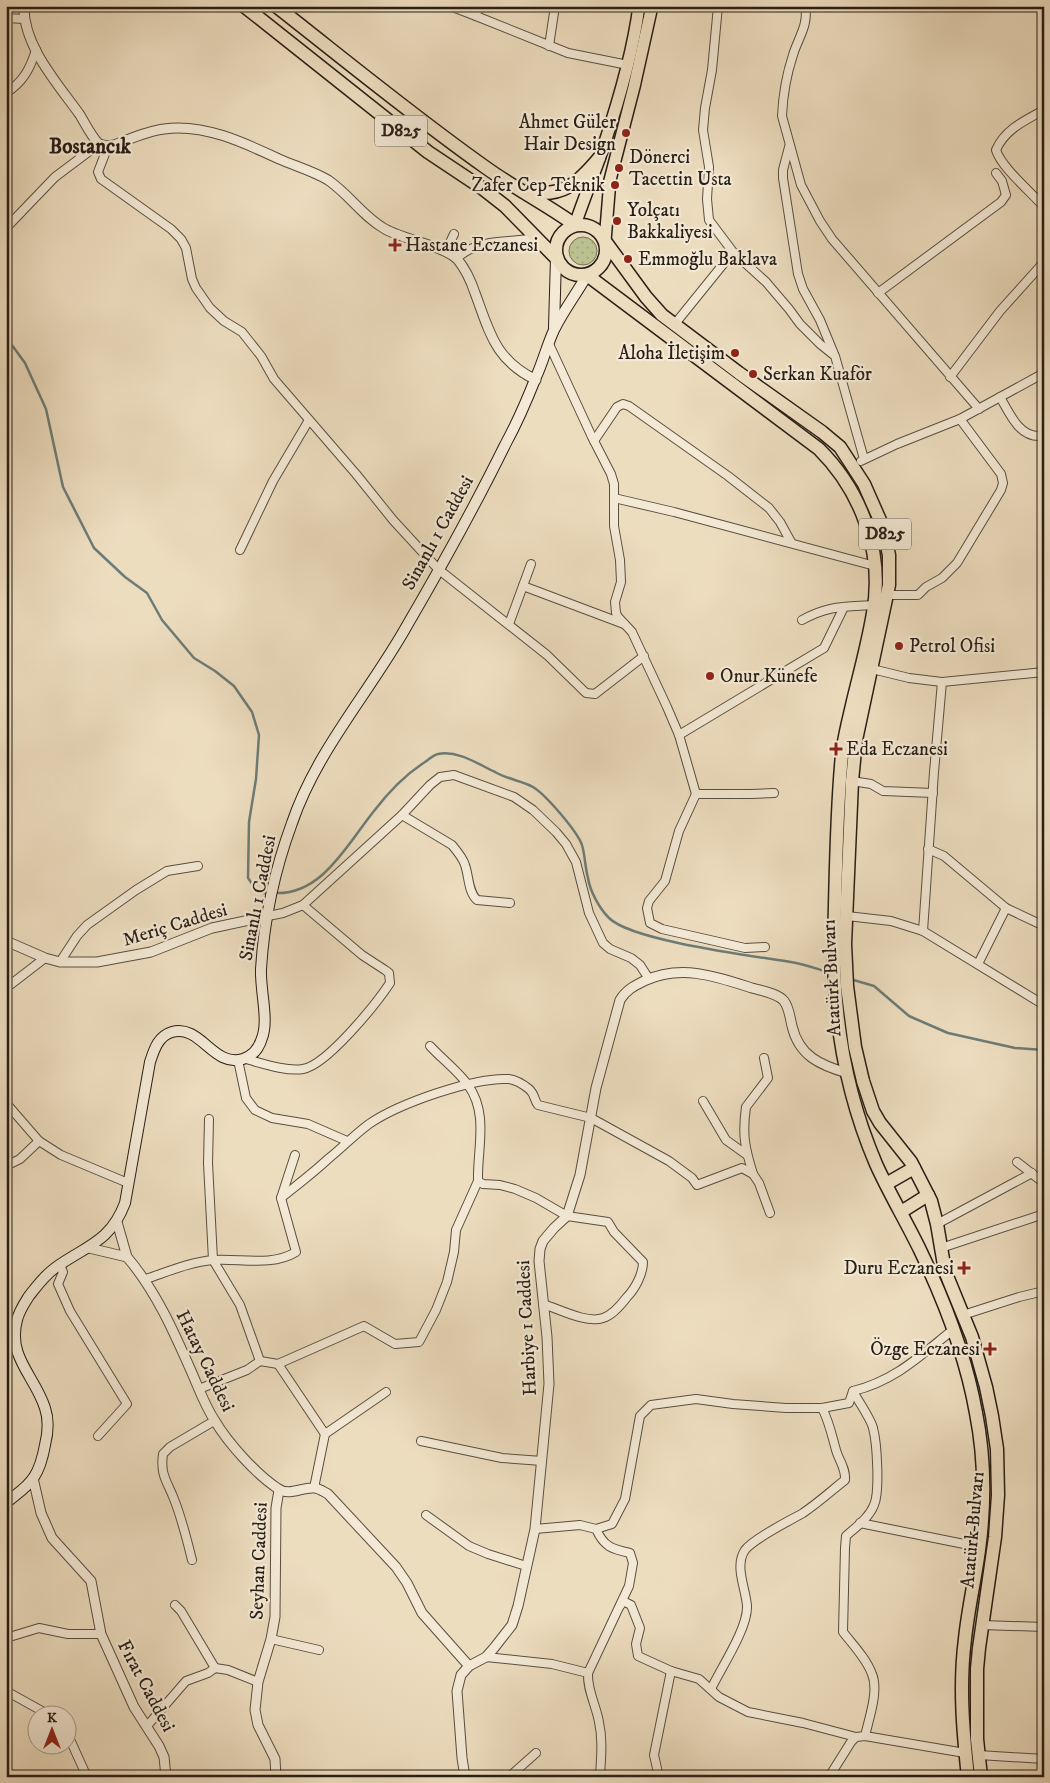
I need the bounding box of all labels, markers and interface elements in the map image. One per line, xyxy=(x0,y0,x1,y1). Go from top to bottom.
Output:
place label: Ahmet Güler Hair Design xyxy=(519,111,616,156)
road number: D825 xyxy=(375,115,427,146)
marker: Ahmet Güler Hair Design xyxy=(620,127,632,139)
district label: Bostancık xyxy=(49,134,132,160)
place label: Dönerci Tacettin Usta xyxy=(629,146,732,191)
marker: Dönerci Tacettin Usta xyxy=(613,162,625,174)
place label: Zafer Cep Teknik xyxy=(472,174,606,197)
marker: Zafer Cep Teknik xyxy=(609,179,621,191)
place label: Yolçatı Bakkaliyesi xyxy=(627,199,713,244)
marker: Yolçatı Bakkaliyesi xyxy=(611,215,623,227)
place label: Hastane Eczanesi xyxy=(405,234,538,257)
marker: Hastane Eczanesi xyxy=(389,239,401,251)
place label: Emmoğlu Baklava xyxy=(638,248,777,271)
marker: Emmoğlu Baklava xyxy=(622,253,634,265)
place label: Aloha İletişim xyxy=(618,341,725,365)
marker: Aloha İletişim xyxy=(729,347,741,359)
place label: Serkan Kuaför xyxy=(763,363,872,386)
marker: Serkan Kuaför xyxy=(747,368,759,380)
street label: Sinanlı 1 Caddesi xyxy=(397,472,479,594)
road number: D825 xyxy=(859,518,911,550)
place label: Petrol Ofisi xyxy=(909,635,995,658)
marker: Petrol Ofisi xyxy=(893,640,905,652)
place label: Onur Künefe xyxy=(720,665,818,688)
marker: Onur Künefe xyxy=(704,670,716,682)
place label: Eda Eczanesi xyxy=(846,738,948,761)
marker: Eda Eczanesi xyxy=(830,743,842,755)
street label: Sinanlı 1 Caddesi xyxy=(235,833,281,963)
street label: Meriç Caddesi xyxy=(120,898,230,952)
street label: Atatürk Bulvarı xyxy=(817,919,847,1037)
place label: Duru Eczanesi xyxy=(843,1257,954,1280)
street label: Harbiye 1 Caddesi xyxy=(512,1260,542,1396)
marker: Duru Eczanesi xyxy=(958,1262,970,1274)
street label: Hatay Caddesi xyxy=(171,1307,239,1416)
place label: Özge Eczanesi xyxy=(870,1337,980,1361)
marker: Özge Eczanesi xyxy=(984,1343,996,1355)
street label: Atatürk Bulvarı xyxy=(956,1471,990,1589)
street label: Seyhan Caddesi xyxy=(245,1502,273,1620)
street label: Fırat Caddesi xyxy=(112,1636,180,1736)
north arrow xyxy=(28,1706,78,1756)
text: K xyxy=(47,1709,58,1727)

